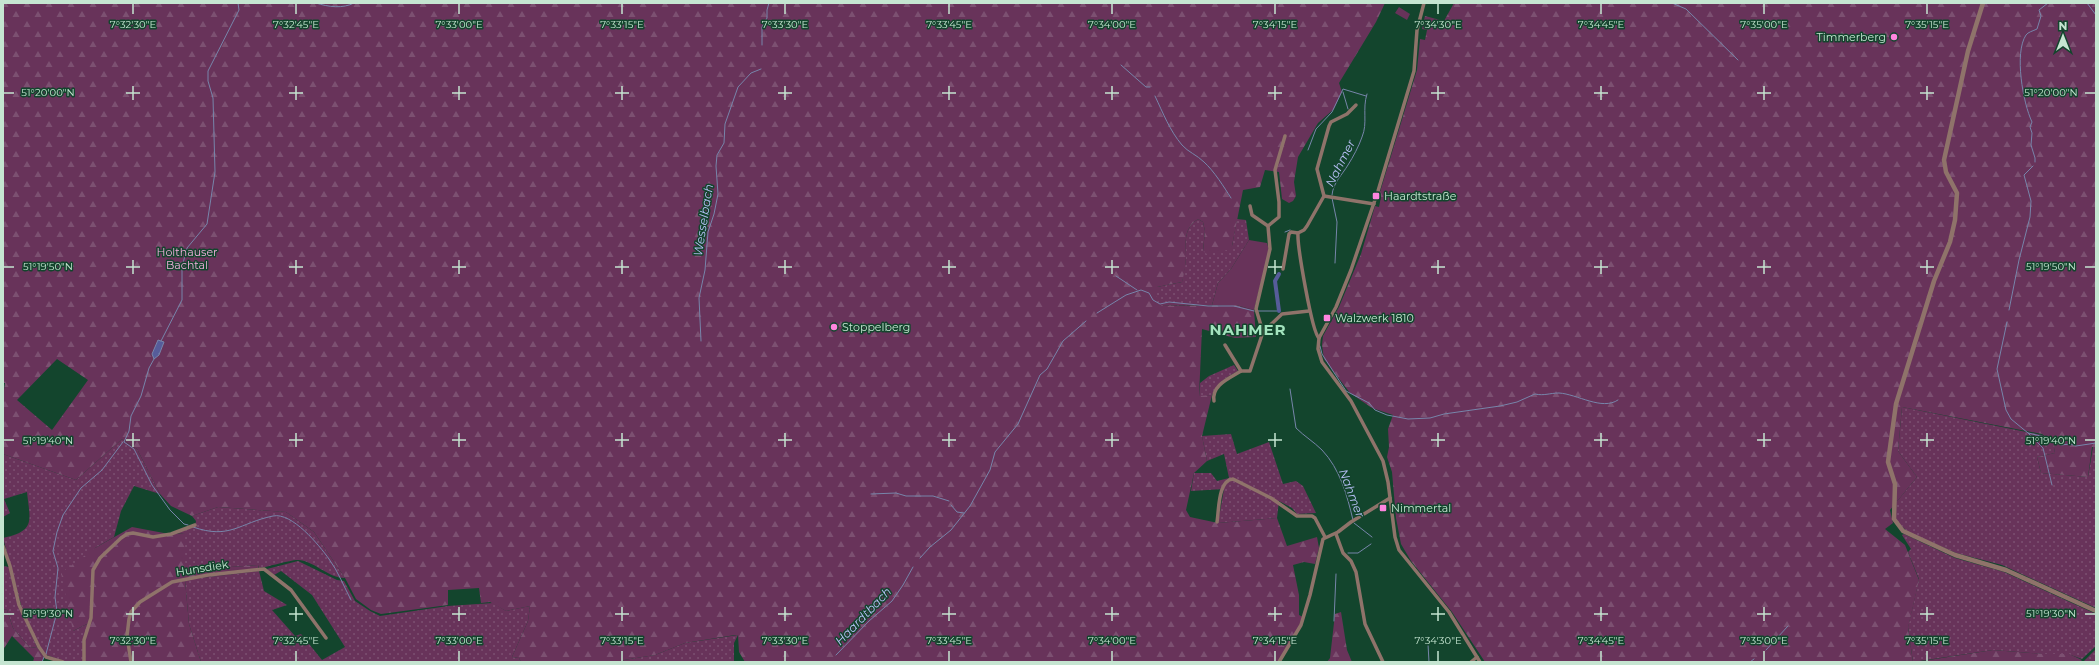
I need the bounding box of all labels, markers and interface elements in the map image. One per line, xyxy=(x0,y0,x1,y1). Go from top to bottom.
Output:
north arrow xyxy=(2043,16,2083,56)
text: 7°32'30"E xyxy=(110,18,157,31)
text: 7°32'45"E xyxy=(273,18,319,31)
text: 7°33'00"E xyxy=(435,18,483,31)
text: 7°33'15"E xyxy=(600,18,644,31)
text: 7°33'30"E xyxy=(762,18,808,31)
text: 7°33'45"E xyxy=(926,18,972,31)
text: 7°34'00"E xyxy=(1088,18,1136,31)
text: 7°34'15"E xyxy=(1253,18,1298,31)
text: 7°34'30"E xyxy=(1414,18,1462,31)
text: 7°34'45"E xyxy=(1578,18,1625,31)
text: 7°35'00"E xyxy=(1740,18,1788,31)
text: 7°35'15"E xyxy=(1905,18,1949,31)
text: N xyxy=(2059,19,2067,33)
place label: Timmerberg xyxy=(1817,30,1886,44)
marker: Timmerberg xyxy=(1889,32,1899,42)
text: 51°20'00"N xyxy=(21,86,75,99)
text: 51°20'00"N xyxy=(2024,86,2078,99)
water label: Nahmer xyxy=(1322,137,1358,189)
water label: Wesselbach xyxy=(690,183,716,257)
place label: Haardtstraße xyxy=(1384,189,1457,203)
marker: Haardtstraße xyxy=(1371,191,1381,201)
park label: Holthauser Bachtal xyxy=(157,245,217,272)
text: 51°19'50"N xyxy=(23,260,73,273)
text: 51°19'50"N xyxy=(2026,260,2076,273)
place label: Walzwerk 1810 xyxy=(1335,311,1414,325)
marker: Walzwerk 1810 xyxy=(1322,313,1332,323)
place label: Stoppelberg xyxy=(842,320,910,334)
district label: NAHMER xyxy=(1209,320,1287,339)
marker: Stoppelberg xyxy=(829,322,839,332)
text: 51°19'40"N xyxy=(23,434,73,447)
text: 51°19'40"N xyxy=(2026,434,2076,447)
water label: Nahmer xyxy=(1336,467,1368,520)
place label: Nimmertal xyxy=(1391,501,1451,515)
marker: Nimmertal xyxy=(1378,503,1388,513)
street label: Hunsdiek xyxy=(175,557,230,579)
water label: Haardtbach xyxy=(832,584,894,648)
text: 51°19'30"N xyxy=(23,607,73,620)
text: 51°19'30"N xyxy=(2026,607,2076,620)
text: 7°32'30"E xyxy=(110,634,157,647)
text: 7°32'45"E xyxy=(273,634,319,647)
text: 7°33'00"E xyxy=(435,634,483,647)
text: 7°33'15"E xyxy=(600,634,644,647)
text: 7°33'30"E xyxy=(762,634,808,647)
text: 7°33'45"E xyxy=(926,634,972,647)
text: 7°34'00"E xyxy=(1088,634,1136,647)
text: 7°34'15"E xyxy=(1253,634,1298,647)
text: 7°34'30"E xyxy=(1414,634,1462,647)
text: 7°34'45"E xyxy=(1578,634,1625,647)
text: 7°35'00"E xyxy=(1740,634,1788,647)
text: 7°35'15"E xyxy=(1905,634,1949,647)

